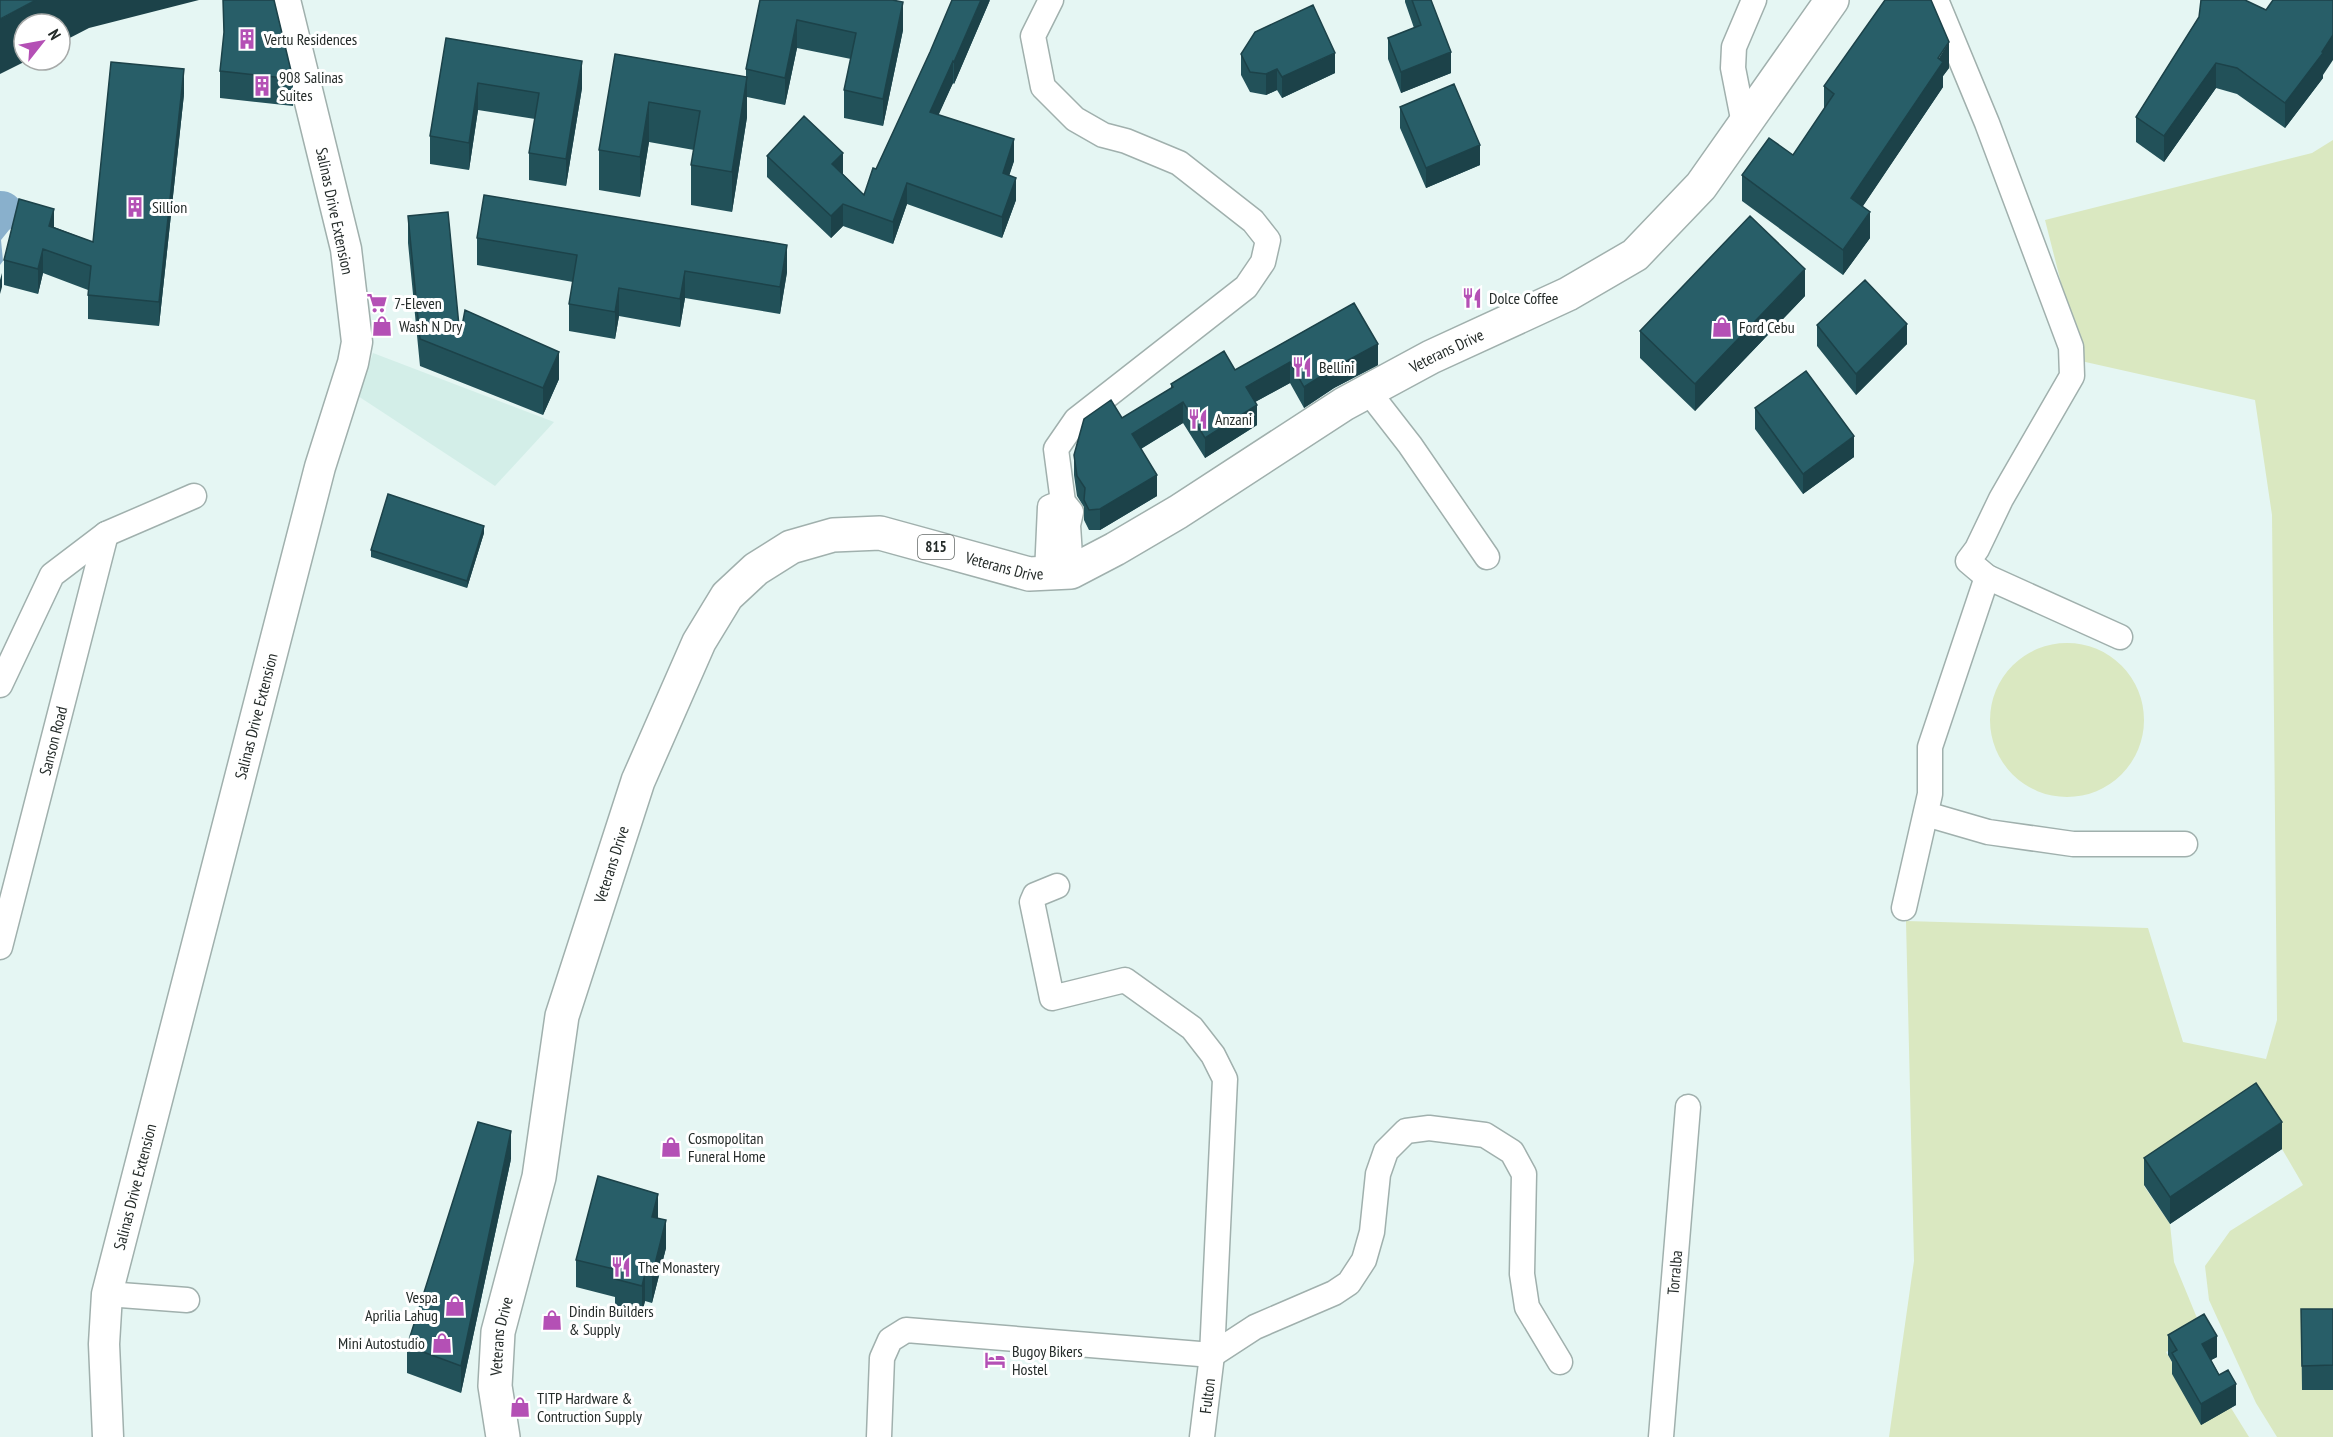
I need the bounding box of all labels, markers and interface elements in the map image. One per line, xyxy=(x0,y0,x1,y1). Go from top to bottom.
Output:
north arrow xyxy=(12,12,72,72)
text: N xyxy=(44,25,66,43)
building icon: Vertu Residences xyxy=(235,27,259,51)
place label: Vertu Residences xyxy=(263,29,357,49)
place label: 908 Salinas Suites xyxy=(279,67,343,105)
building icon: 908 Salinas Suites xyxy=(250,74,274,98)
street label: Salinas Drive Extension xyxy=(312,146,358,276)
building icon: Sillion xyxy=(123,195,147,219)
place label: Sillion xyxy=(152,197,187,217)
restaurant icon: Dolce Coffee xyxy=(1460,286,1484,310)
place label: Dolce Coffee xyxy=(1489,288,1558,308)
supermarket icon: 7-Eleven xyxy=(365,291,389,315)
place label: 7-Eleven xyxy=(394,293,442,313)
shop icon: Wash N Dry xyxy=(370,314,394,338)
shop icon: Ford Cebu xyxy=(1710,315,1734,339)
place label: Wash N Dry xyxy=(399,316,462,336)
place label: Ford Cebu xyxy=(1739,317,1795,337)
street label: Veterans Drive xyxy=(1405,324,1487,377)
restaurant icon: Bellini xyxy=(1290,355,1314,379)
place label: Bellini xyxy=(1319,357,1355,377)
restaurant icon: Anzani xyxy=(1186,407,1210,431)
place label: Anzani xyxy=(1215,409,1252,429)
road number: 815 xyxy=(918,535,954,559)
street label: Veterans Drive xyxy=(962,547,1044,584)
street label: Salinas Drive Extension xyxy=(230,651,282,781)
street label: Sanson Road xyxy=(35,704,71,777)
street label: Veterans Drive xyxy=(589,823,633,906)
street label: Salinas Drive Extension xyxy=(109,1121,160,1252)
place label: Cosmopolitan Funeral Home xyxy=(688,1128,766,1166)
shop icon: Cosmopolitan Funeral Home xyxy=(659,1135,683,1159)
street label: Torralba xyxy=(1663,1249,1686,1296)
restaurant icon: The Monastery xyxy=(609,1255,633,1279)
place label: The Monastery xyxy=(638,1257,719,1277)
place label: Vespa Aprilia Lahug xyxy=(365,1287,438,1325)
shop icon: Vespa Aprilia Lahug xyxy=(443,1294,467,1318)
street label: Veterans Drive xyxy=(486,1294,517,1377)
place label: Dindin Builders & Supply xyxy=(569,1301,654,1339)
shop icon: Dindin Builders & Supply xyxy=(540,1308,564,1332)
shop icon: Mini Autostudio xyxy=(430,1331,454,1355)
place label: Mini Autostudio xyxy=(338,1333,425,1353)
place label: Bugoy Bikers Hostel xyxy=(1012,1341,1083,1379)
hotel icon: Bugoy Bikers Hostel xyxy=(983,1348,1007,1372)
street label: Fulton xyxy=(1195,1377,1219,1415)
place label: TITP Hardware & Contruction Supply xyxy=(537,1388,642,1426)
shop icon: TITP Hardware & Contruction Supply xyxy=(508,1395,532,1419)

